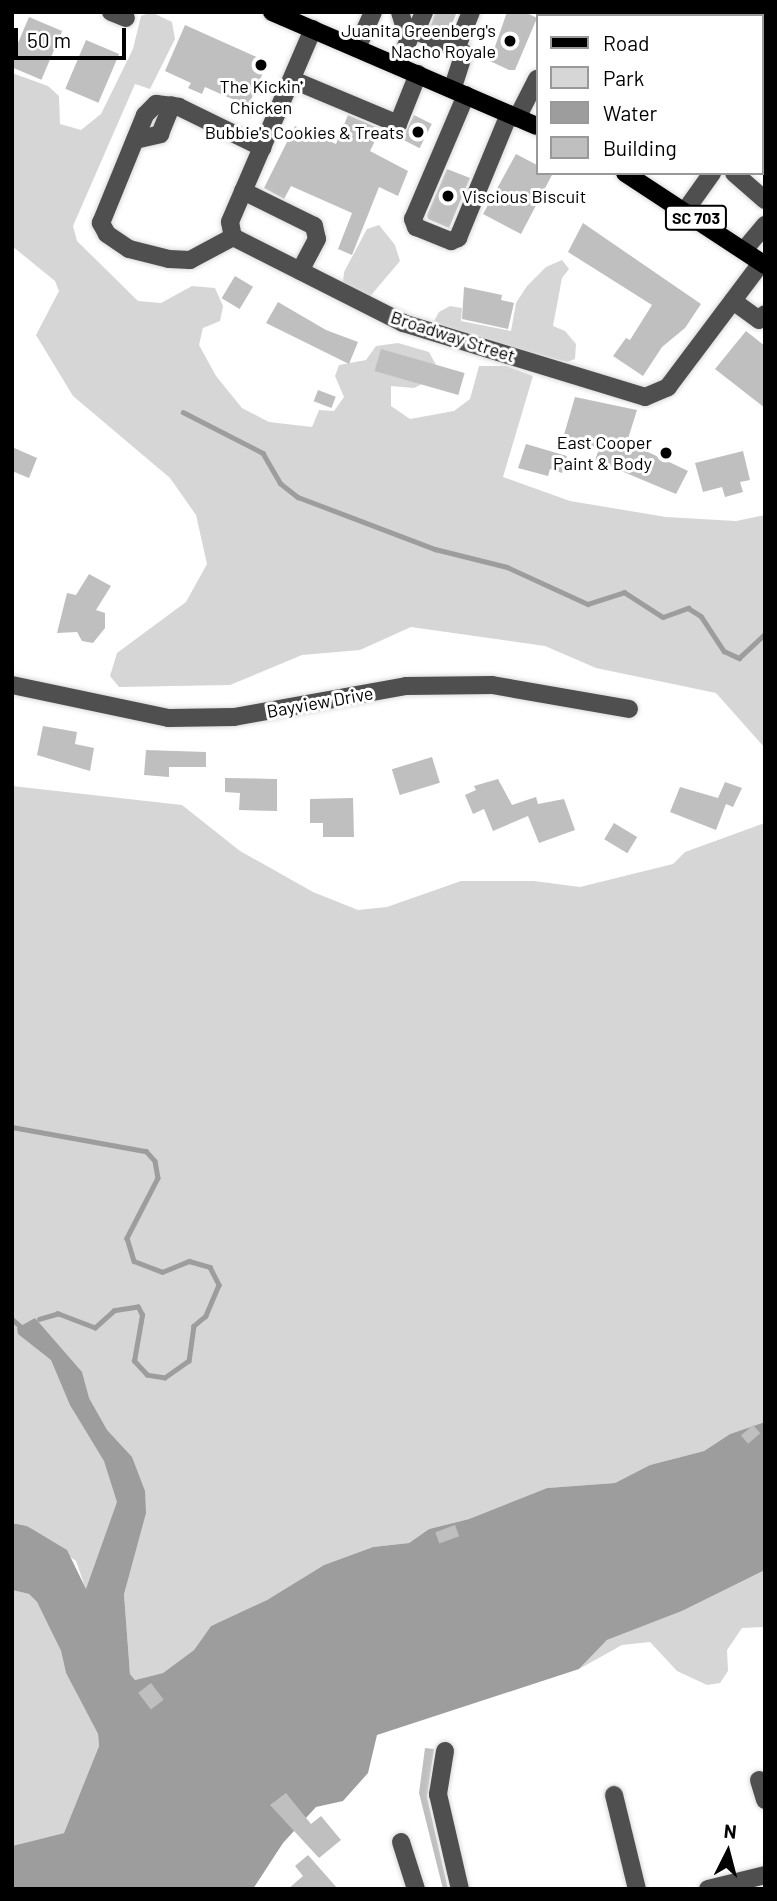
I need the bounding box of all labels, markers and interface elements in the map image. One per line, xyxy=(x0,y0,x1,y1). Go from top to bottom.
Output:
scale bar xyxy=(18,14,130,58)
legend xyxy=(536,14,763,175)
place label: Juanita Greenberg's Nacho Royale xyxy=(341,20,496,62)
text: 50 m xyxy=(27,27,71,52)
text: Road xyxy=(603,30,649,55)
marker: Juanita Greenberg's Nacho Royale xyxy=(502,33,518,49)
marker: The Kickin' Chicken xyxy=(253,57,269,73)
text: Park xyxy=(603,65,644,90)
place label: The Kickin' Chicken xyxy=(219,76,303,119)
text: Water xyxy=(603,100,657,125)
place label: Bubbie's Cookies & Treats xyxy=(205,121,404,143)
marker: Bubbie's Cookies & Treats xyxy=(410,124,426,140)
text: Building xyxy=(603,135,677,160)
place label: Viscious Biscuit xyxy=(462,185,586,207)
marker: Viscious Biscuit xyxy=(440,188,456,204)
road number: SC 703 xyxy=(664,206,728,230)
street label: Broadway Street xyxy=(388,306,518,366)
place label: East Cooper Paint & Body xyxy=(553,432,652,474)
marker: East Cooper Paint & Body xyxy=(658,445,674,461)
street label: Bayview Drive xyxy=(265,682,375,722)
north arrow xyxy=(693,1817,763,1887)
text: N xyxy=(723,1819,738,1843)

